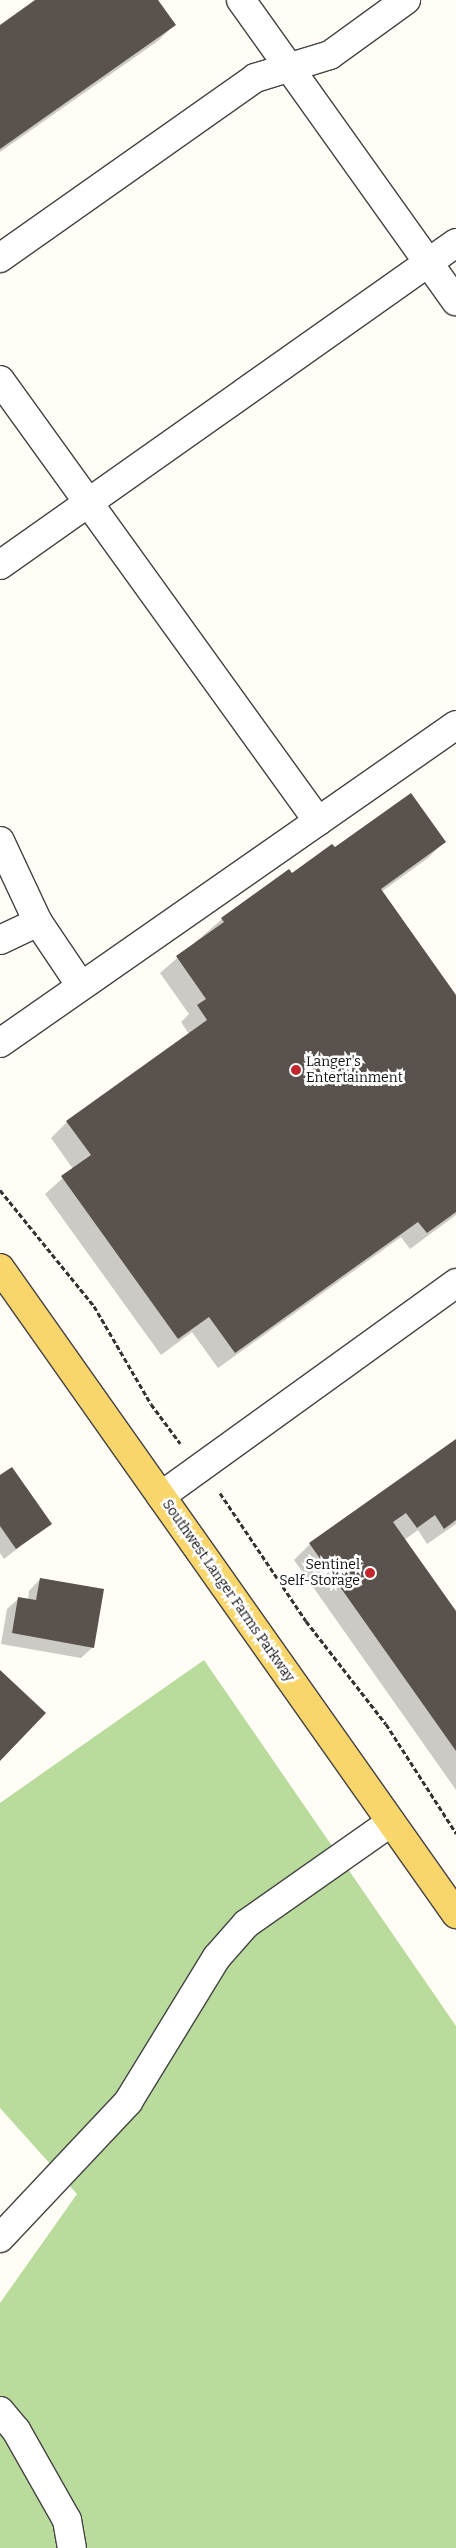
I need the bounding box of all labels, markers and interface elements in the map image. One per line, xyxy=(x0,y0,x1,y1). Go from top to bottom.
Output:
place label: Langer's Entertainment xyxy=(306,1054,403,1086)
marker: Langer's Entertainment xyxy=(290,1064,302,1076)
street label: Southwest Langer Farms Parkway xyxy=(158,1497,298,1685)
place label: Sentinel Self-Storage xyxy=(279,1557,360,1590)
marker: Sentinel Self-Storage xyxy=(364,1567,376,1579)

